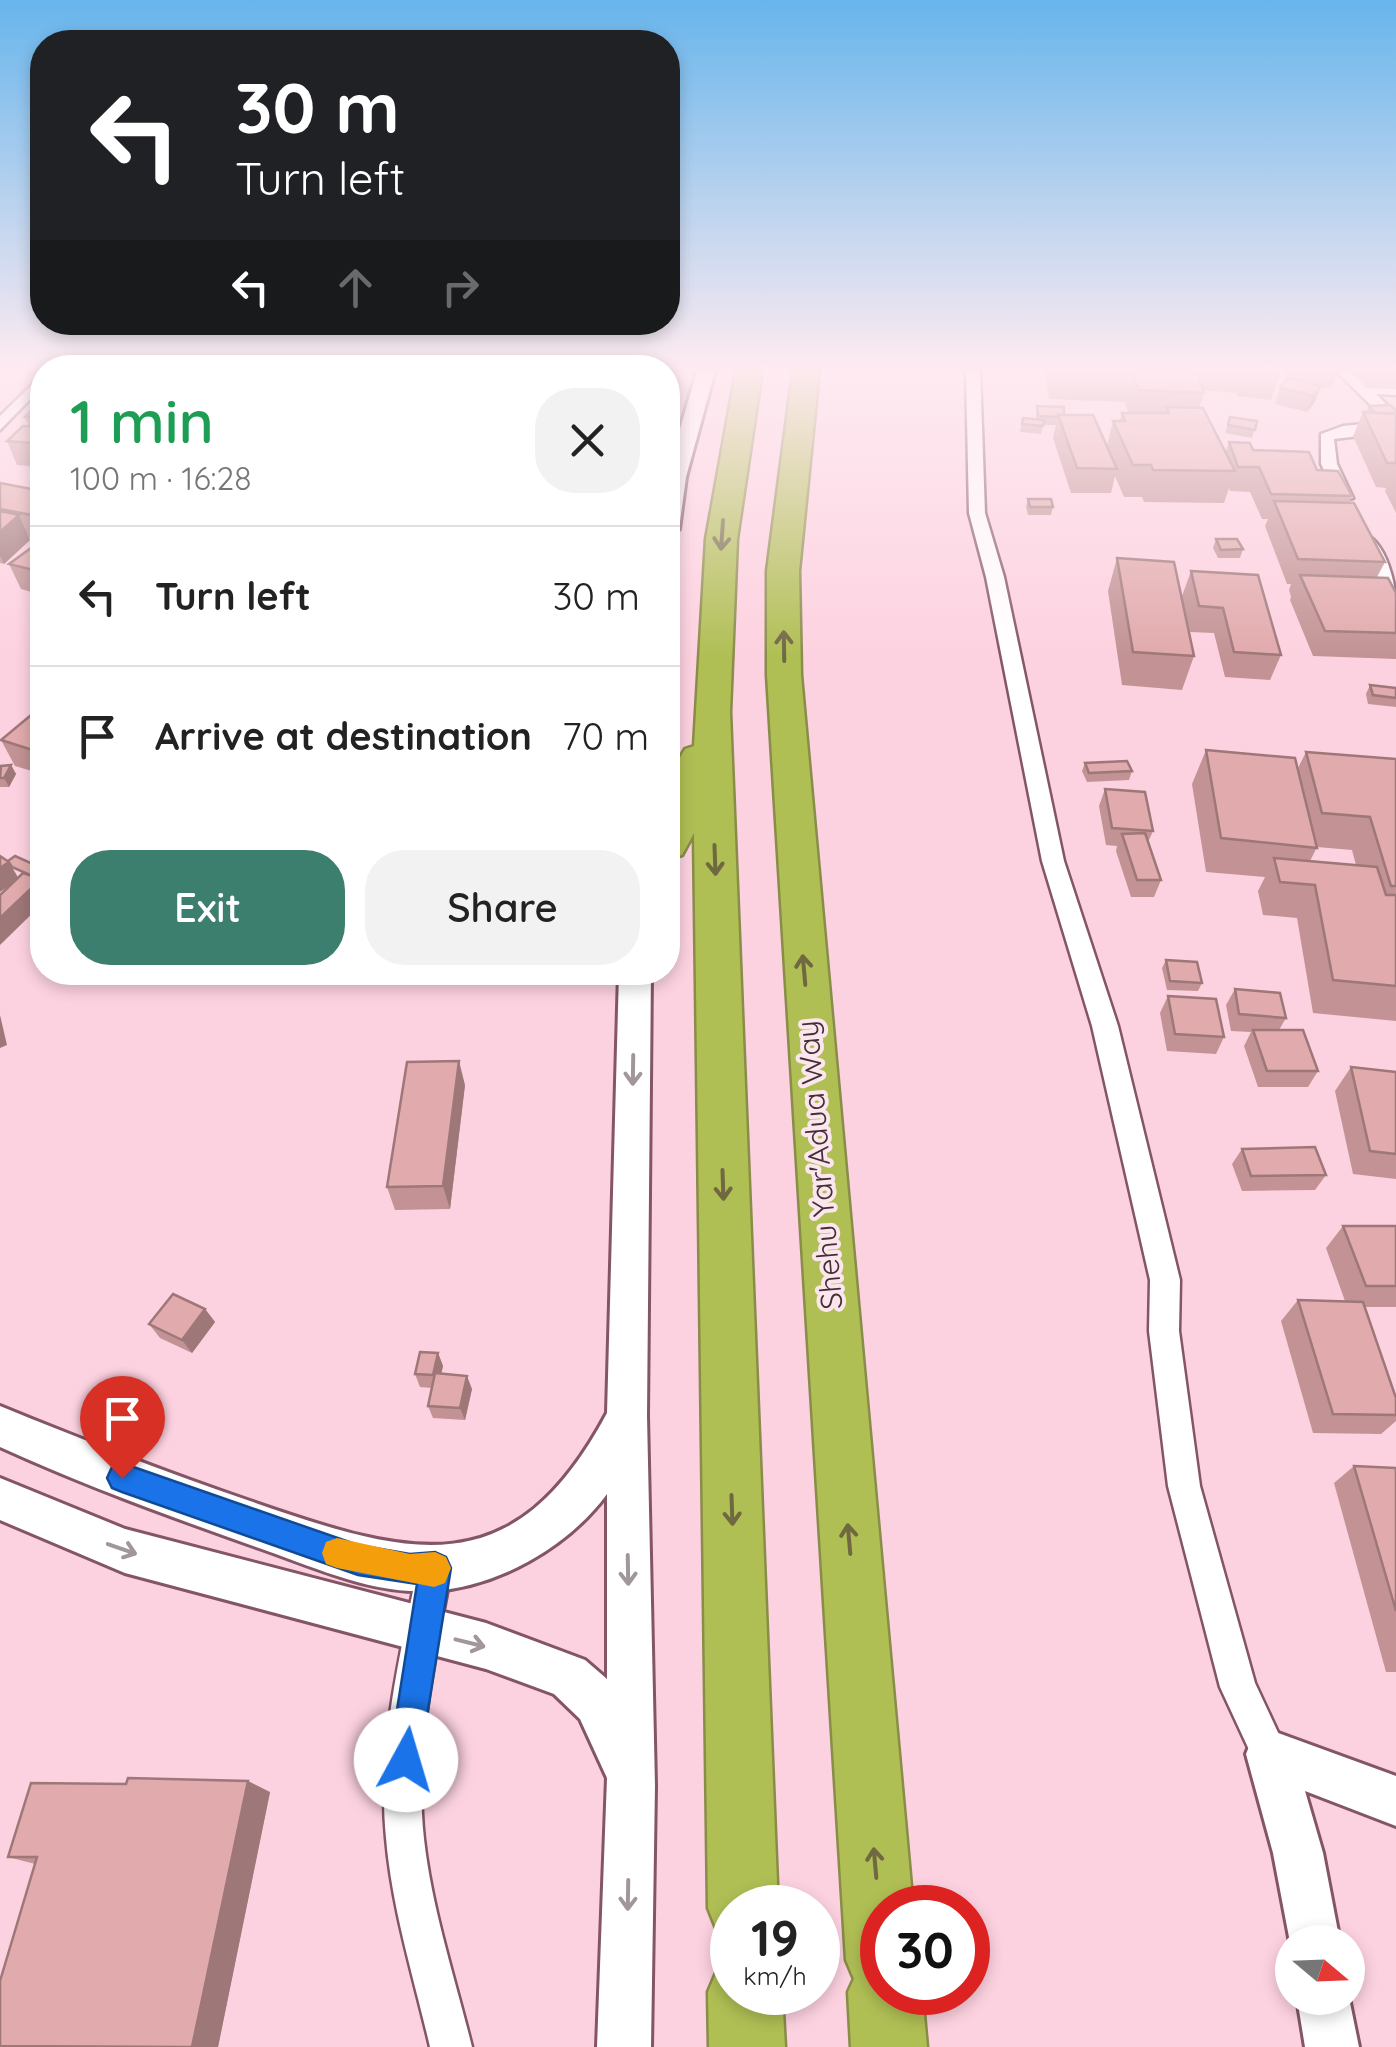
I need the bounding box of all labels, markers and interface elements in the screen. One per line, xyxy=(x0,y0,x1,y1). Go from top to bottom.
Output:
text: 30 m xyxy=(235,63,400,151)
icon: left xyxy=(70,70,200,200)
text: Turn left xyxy=(235,150,405,206)
icon: left xyxy=(223,260,278,315)
icon: ahead xyxy=(328,260,383,315)
icon: right xyxy=(433,260,488,315)
text: 1 min xyxy=(70,383,214,458)
button: close xyxy=(535,388,640,493)
text: 100 m · 16:28 xyxy=(70,458,252,498)
one-way arrow xyxy=(712,519,731,551)
icon: left xyxy=(70,569,125,624)
text: Turn left xyxy=(155,572,311,620)
text: 30 m xyxy=(552,572,640,620)
one-way arrow xyxy=(774,631,793,663)
icon: arrive xyxy=(70,709,125,764)
text: Arrive at destination xyxy=(155,712,532,760)
text: 70 m xyxy=(562,712,649,760)
one-way arrow xyxy=(705,844,724,876)
button: Exit xyxy=(70,850,345,965)
button: Share xyxy=(365,850,640,965)
one-way arrow xyxy=(795,955,814,987)
street label: Shehu Yar'Adua Way xyxy=(787,1019,851,1311)
one-way arrow xyxy=(624,1052,642,1085)
one-way arrow xyxy=(714,1169,733,1201)
pin xyxy=(80,1376,165,1479)
icon: arrive xyxy=(95,1391,150,1446)
one-way arrow xyxy=(723,1494,742,1526)
one-way arrow xyxy=(840,1523,859,1555)
one-way arrow xyxy=(106,1542,138,1560)
one-way arrow xyxy=(619,1553,638,1585)
one-way arrow xyxy=(454,1634,485,1653)
position arrow xyxy=(354,1708,458,1812)
one-way arrow xyxy=(865,1847,884,1879)
one-way arrow xyxy=(619,1878,638,1910)
speed limit sign: 30 xyxy=(860,1885,990,2015)
text: 19 xyxy=(751,1906,799,1969)
north arrow xyxy=(1275,1925,1365,2015)
map controls xyxy=(1275,1925,1365,2015)
text: km/h xyxy=(743,1960,807,1991)

